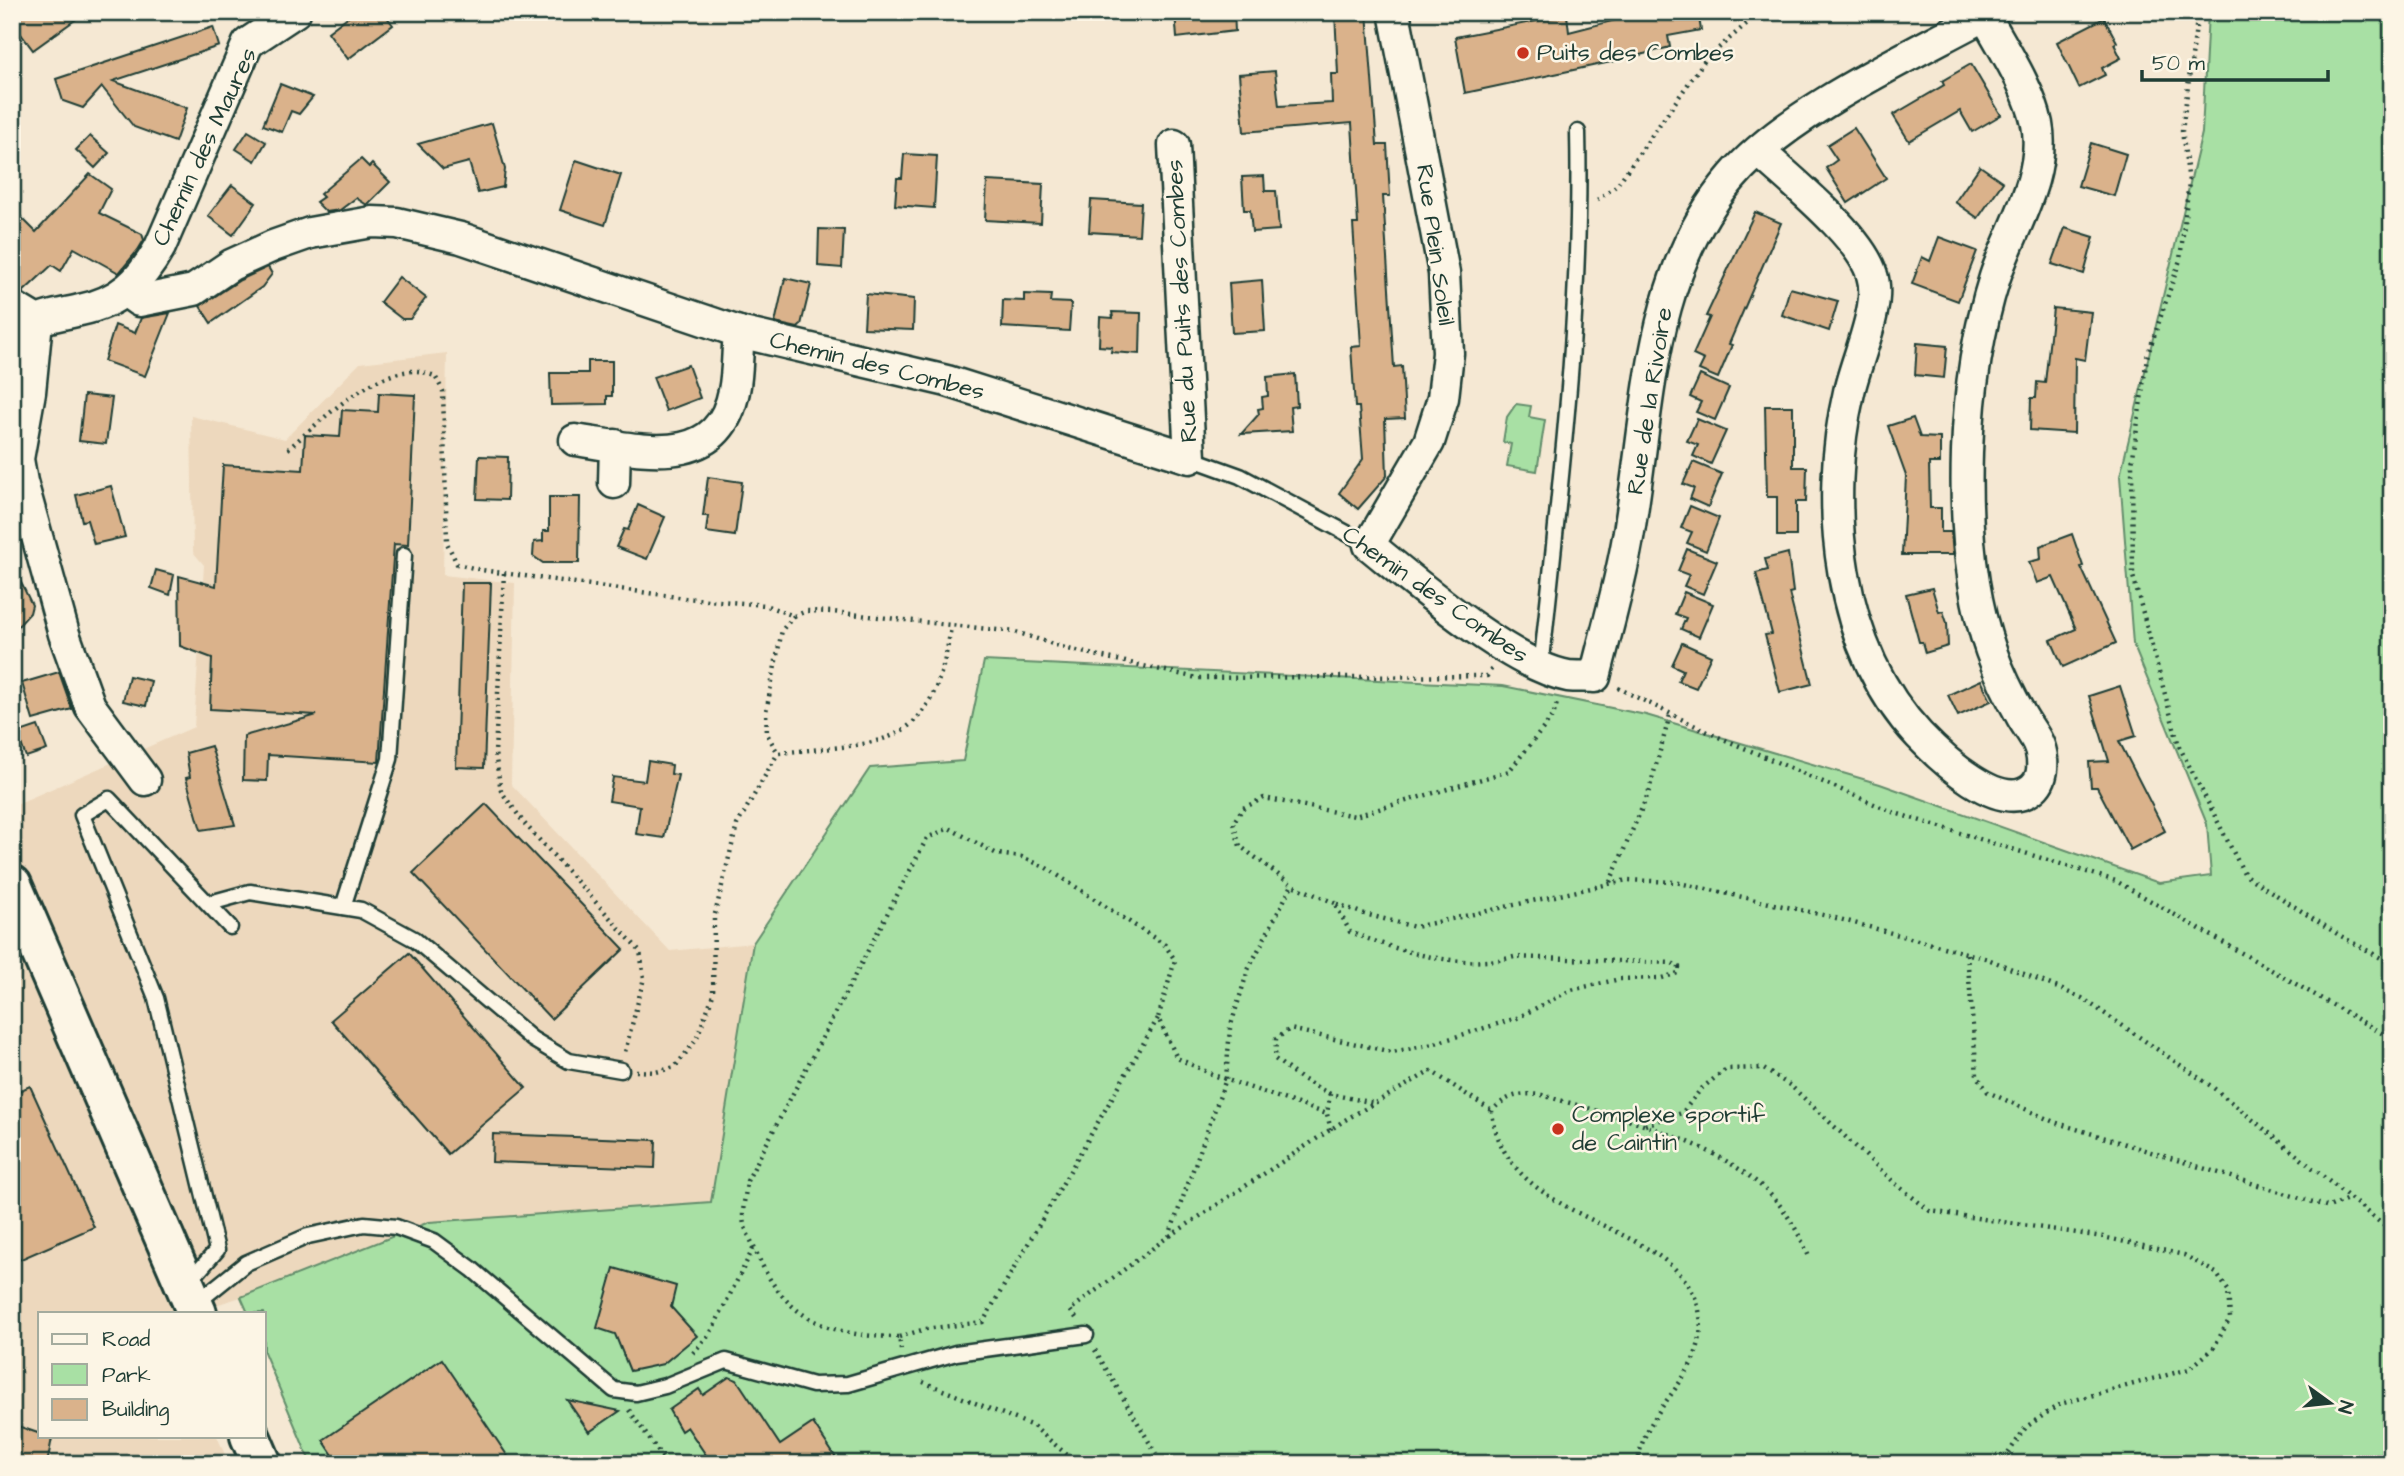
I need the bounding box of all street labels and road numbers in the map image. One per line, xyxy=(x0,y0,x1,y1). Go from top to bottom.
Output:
street label: Chemin des Maures xyxy=(144,42,266,252)
street label: Rue du Puits des Combes xyxy=(1158,159,1206,443)
street label: Rue Plein Soleil xyxy=(1407,162,1463,328)
street label: Rue de la Rivoire xyxy=(1618,305,1682,497)
street label: Chemin des Combes xyxy=(766,323,988,409)
street label: Chemin des Combes xyxy=(1335,518,1535,672)

